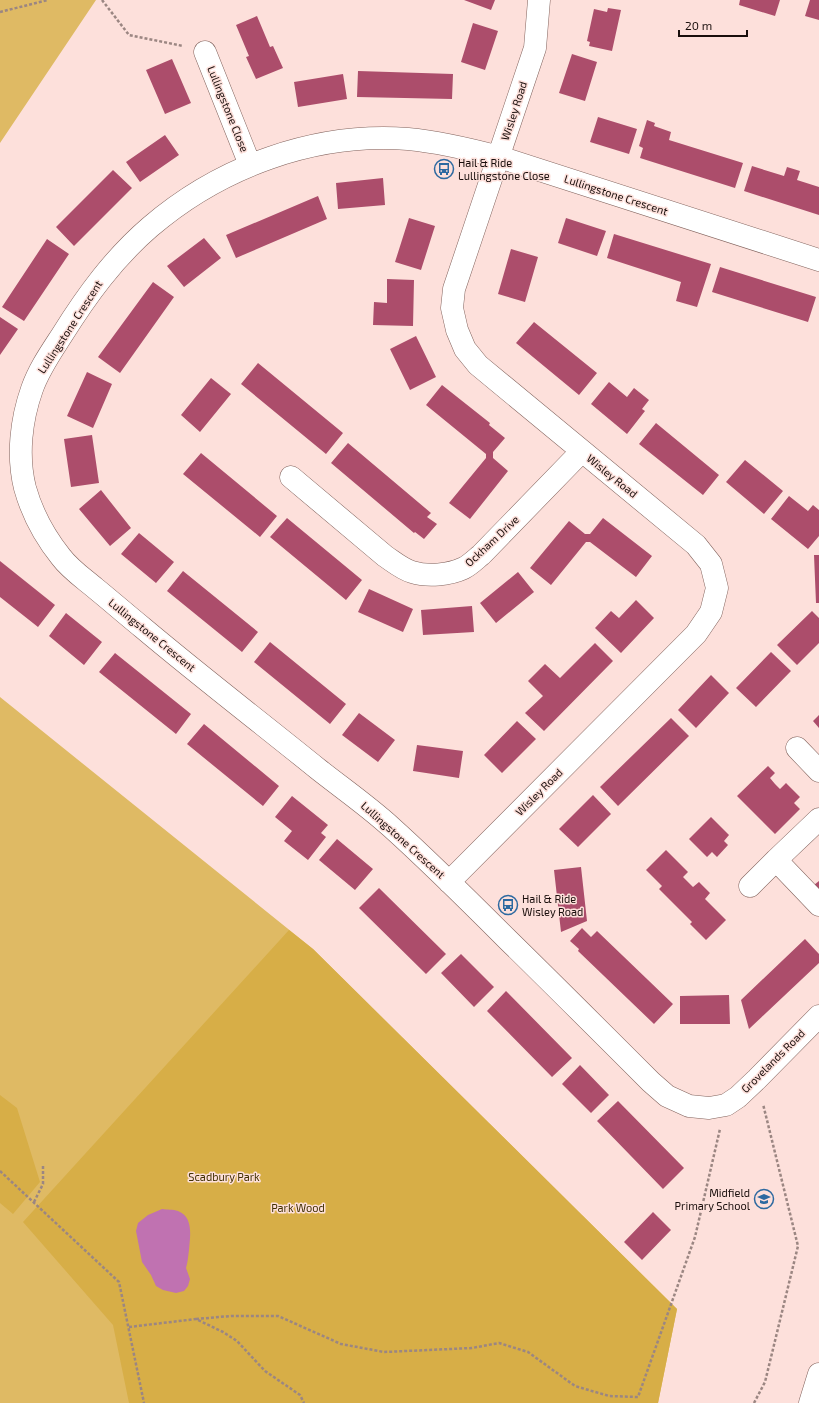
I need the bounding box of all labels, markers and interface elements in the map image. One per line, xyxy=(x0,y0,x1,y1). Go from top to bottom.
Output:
scale bar xyxy=(679,12,747,38)
text: 20 m xyxy=(685,18,712,32)
street label: Lullingstone Close xyxy=(205,64,252,154)
street label: Wisley Road xyxy=(498,80,529,142)
place label: Hail & Ride Lullingstone Close xyxy=(458,156,550,182)
bus stop icon: Hail & Ride Lullingstone Close xyxy=(433,158,455,180)
street label: Lullingstone Crescent xyxy=(563,172,670,217)
street label: Lullingstone Crescent xyxy=(35,278,105,376)
street label: Wisley Road xyxy=(584,451,640,500)
street label: Ockham Drive xyxy=(462,512,521,569)
street label: Lullingstone Crescent xyxy=(106,595,198,674)
street label: Wisley Road xyxy=(512,765,565,818)
street label: Lullingstone Crescent xyxy=(359,799,448,881)
place label: Hail & Ride Wisley Road xyxy=(522,892,583,918)
bus stop icon: Hail & Ride Wisley Road xyxy=(497,894,519,916)
street label: Grovelands Road xyxy=(738,1026,807,1095)
park label: Scadbury Park xyxy=(188,1170,260,1183)
place label: Midfield Primary School xyxy=(675,1186,751,1212)
school or university icon: Midfield Primary School xyxy=(753,1188,775,1210)
park label: Park Wood xyxy=(271,1201,325,1214)

